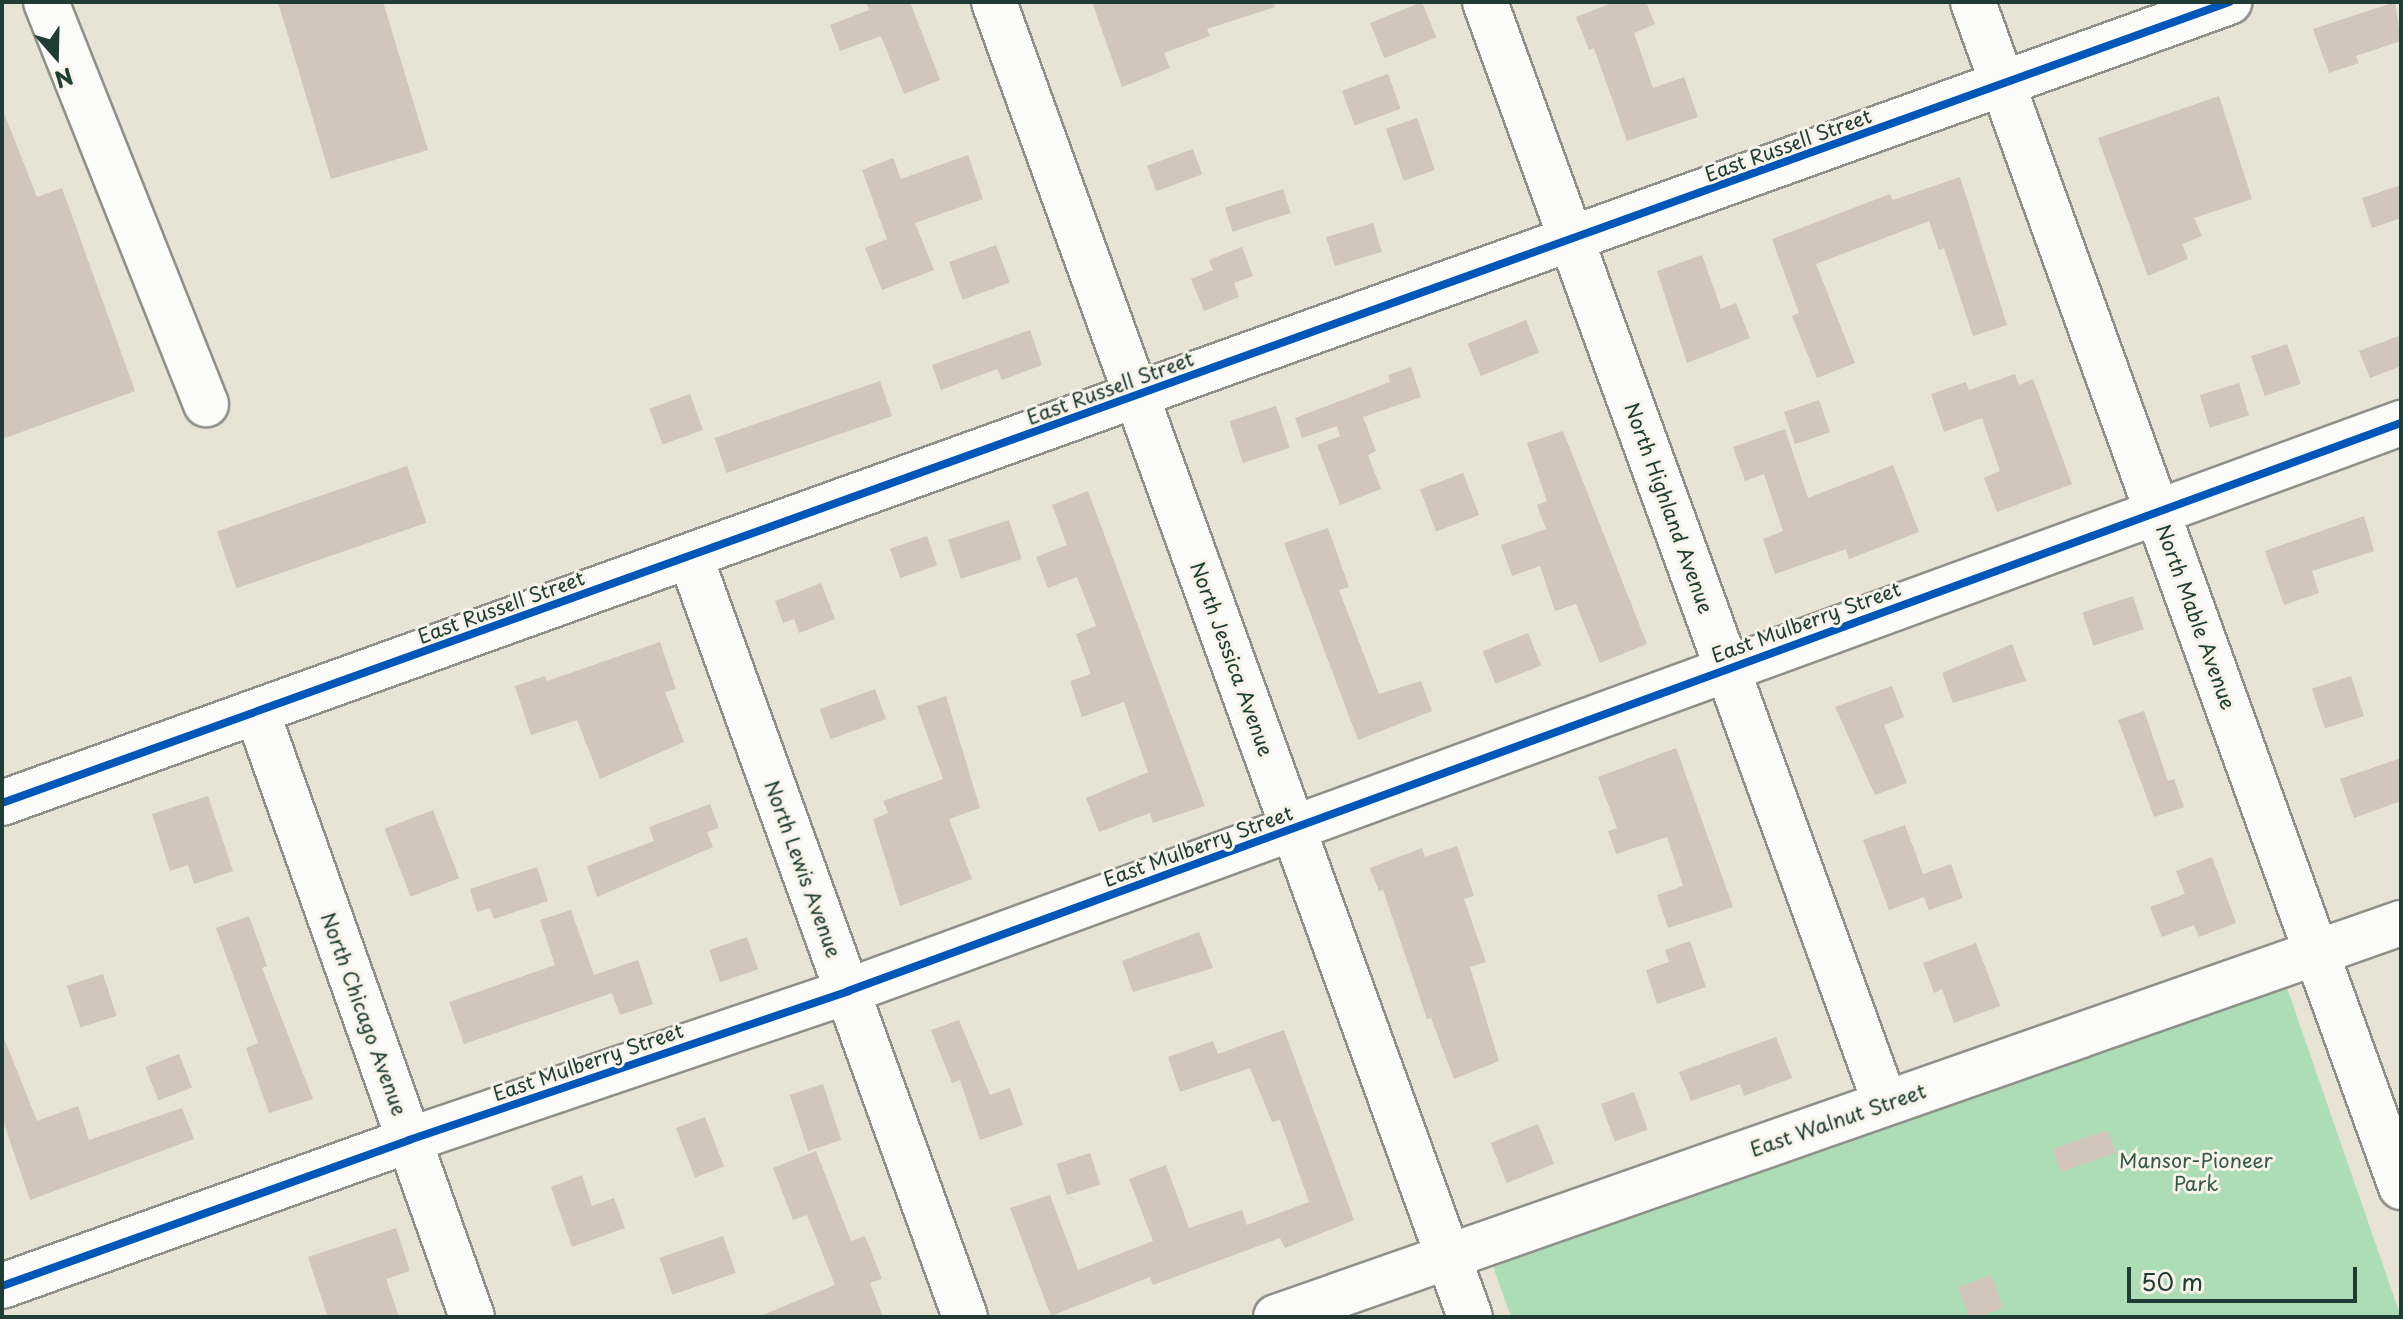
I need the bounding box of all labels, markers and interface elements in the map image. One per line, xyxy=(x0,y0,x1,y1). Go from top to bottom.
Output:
north arrow xyxy=(16,16,96,96)
text: N xyxy=(51,61,78,98)
street label: East Russell Street xyxy=(1700,103,1876,187)
street label: East Russell Street xyxy=(1022,346,1198,430)
street label: North Highland Avenue xyxy=(1619,399,1719,617)
street label: North Mable Avenue xyxy=(2151,521,2241,713)
street label: North Jessica Avenue xyxy=(1185,558,1279,760)
street label: East Russell Street xyxy=(413,565,589,649)
street label: East Mulberry Street xyxy=(1707,576,1905,668)
street label: North Lewis Avenue xyxy=(760,777,846,961)
street label: East Mulberry Street xyxy=(1099,800,1297,892)
street label: North Chicago Avenue xyxy=(316,909,412,1119)
street label: East Mulberry Street xyxy=(489,1018,687,1106)
street label: East Walnut Street xyxy=(1748,1079,1928,1161)
park label: Mansor-Pioneer Park xyxy=(2119,1148,2273,1195)
scale bar xyxy=(2131,1251,2361,1301)
text: 50 m xyxy=(2141,1263,2203,1299)

